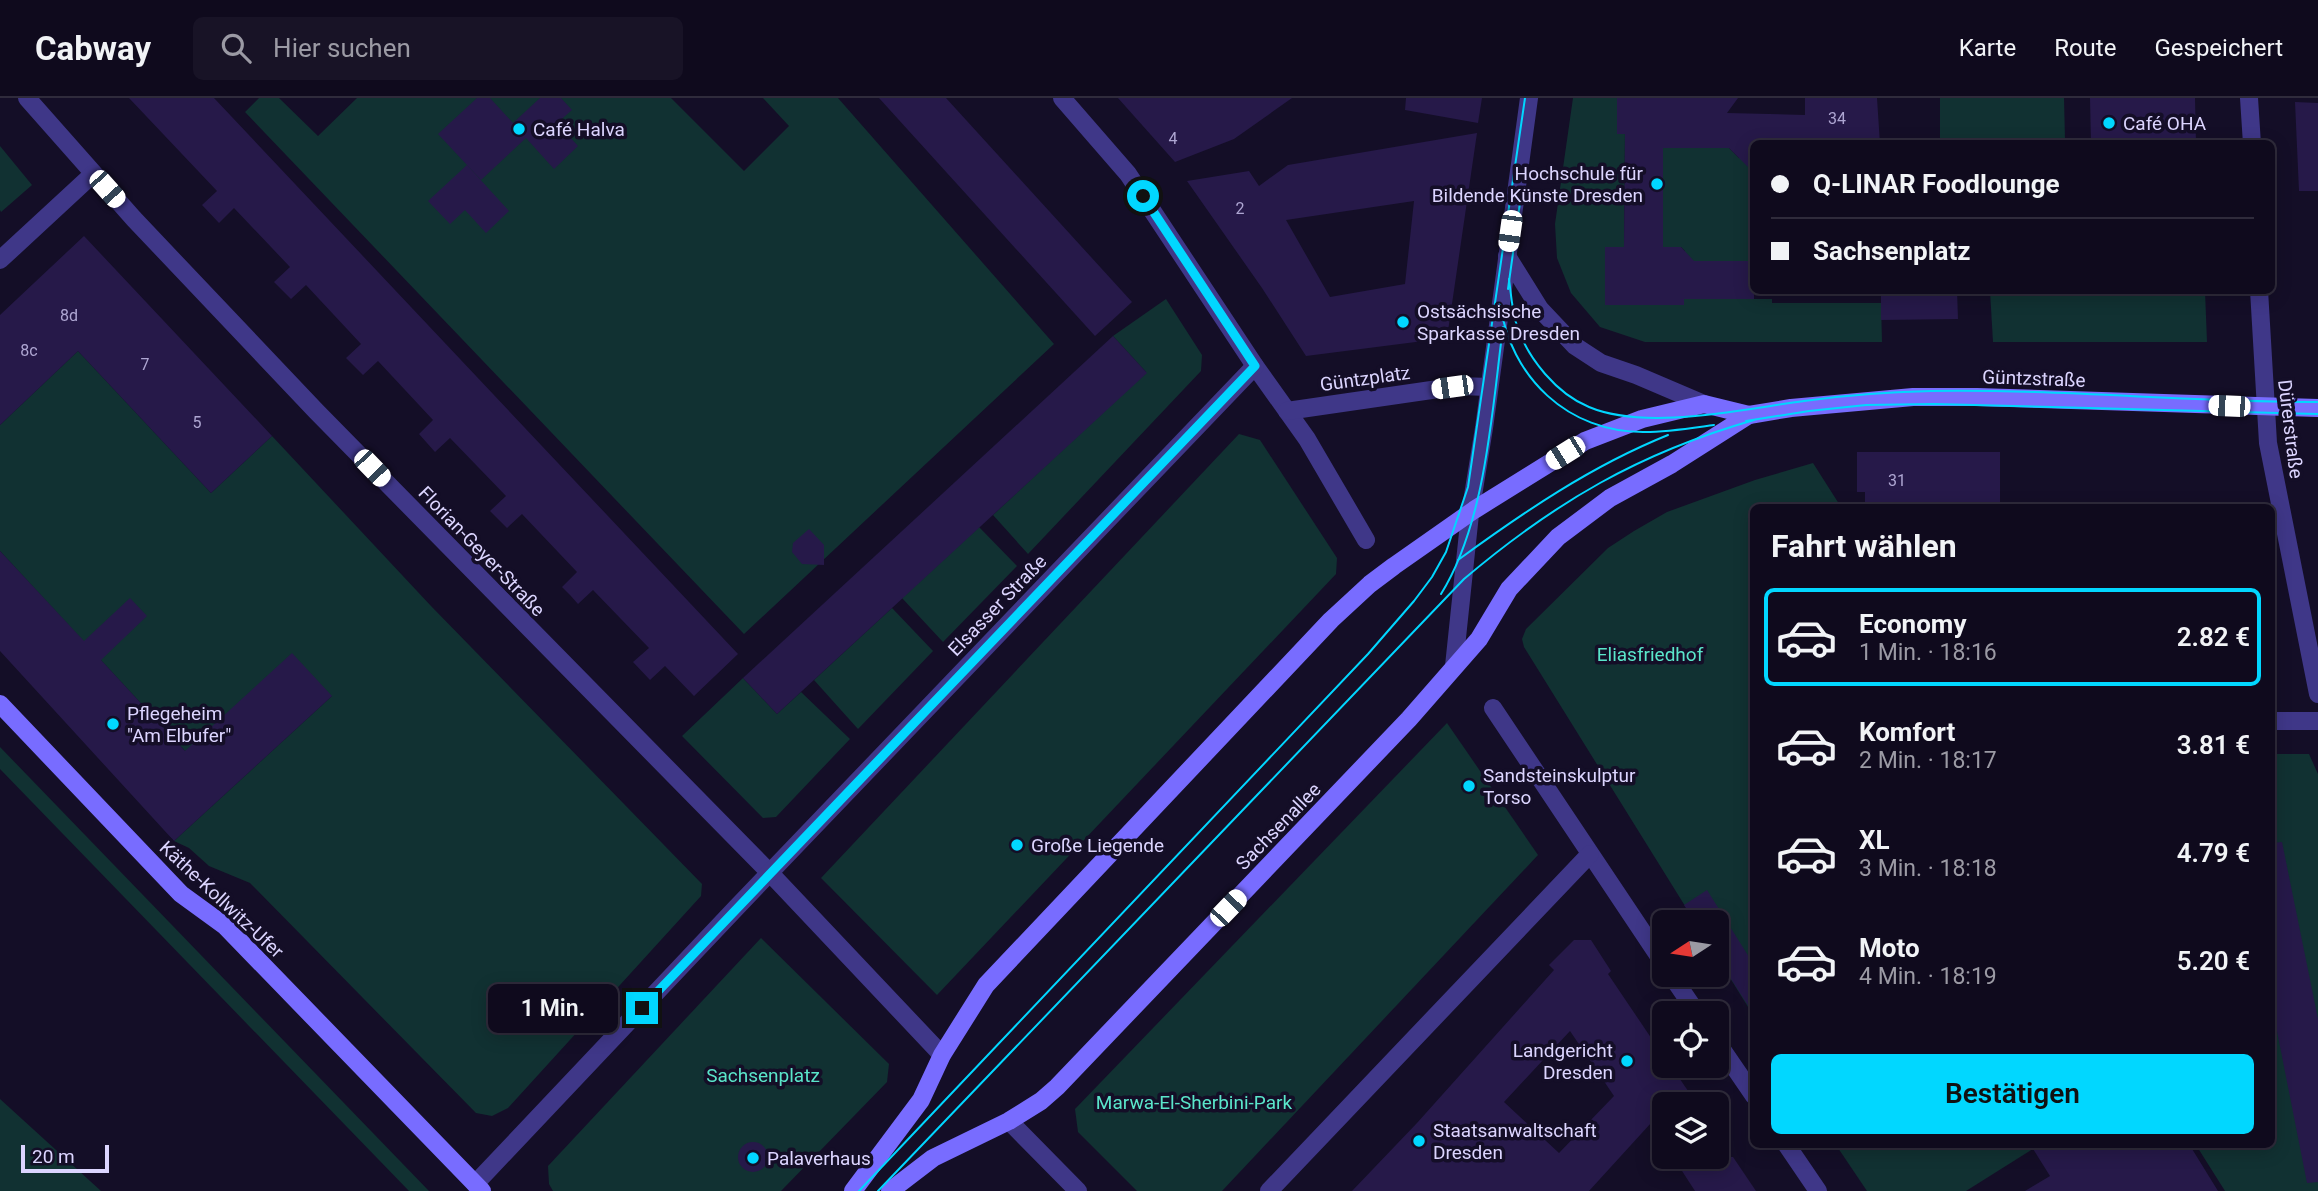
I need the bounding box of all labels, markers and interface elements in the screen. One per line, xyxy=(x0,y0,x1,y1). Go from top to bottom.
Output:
search box xyxy=(193,17,683,80)
text: Cabway xyxy=(35,29,151,68)
icon: search xyxy=(217,29,255,67)
text: Hier suchen xyxy=(273,33,411,63)
text: Karte xyxy=(1959,34,2016,62)
text: Route xyxy=(2054,34,2116,62)
text: Gespeichert xyxy=(2154,34,2283,62)
house number: 34 xyxy=(1828,109,1846,128)
place label: Café OHA xyxy=(2123,112,2207,135)
marker: Café OHA xyxy=(2101,115,2117,131)
place label: Café Halva xyxy=(533,118,625,141)
marker: Café Halva xyxy=(511,121,527,137)
house number: 4 xyxy=(1169,129,1178,148)
place label: Hochschule für Bildende Künste Dresden xyxy=(1432,162,1644,207)
car xyxy=(86,166,129,212)
text: Q-LINAR Foodlounge xyxy=(1813,169,2060,199)
marker: Hochschule für Bildende Künste Dresden xyxy=(1649,176,1665,192)
route start xyxy=(1127,180,1159,212)
house number: 2 xyxy=(1236,199,1245,218)
car xyxy=(1497,209,1524,253)
text: Sachsenplatz xyxy=(1813,236,1970,266)
place label: Ostsächsische Sparkasse Dresden xyxy=(1417,300,1580,345)
house number: 8d xyxy=(60,306,78,325)
marker: Ostsächsische Sparkasse Dresden xyxy=(1395,314,1411,330)
house number: 8c xyxy=(20,341,38,360)
house number: 7 xyxy=(141,355,150,374)
street label: Güntzplatz xyxy=(1318,361,1412,396)
street label: Güntzstraße xyxy=(1982,365,2086,392)
car xyxy=(1430,374,1475,400)
street label: Dürerstraße xyxy=(2273,378,2308,480)
car xyxy=(2208,395,2251,417)
house number: 5 xyxy=(193,413,202,432)
car xyxy=(1542,433,1589,473)
car xyxy=(350,446,395,490)
house number: 31 xyxy=(1888,471,1906,490)
street label: Florian-Geyer-Straße xyxy=(414,482,550,621)
text: Fahrt wählen xyxy=(1771,527,1957,565)
street label: Elsasser Straße xyxy=(943,550,1051,661)
icon: car xyxy=(1775,606,1838,669)
text: Economy xyxy=(1859,609,1966,639)
text: 2.82 € xyxy=(2177,622,2250,652)
text: 1 Min. · 18:16 xyxy=(1859,639,1997,666)
park label: Eliasfriedhof xyxy=(1597,643,1704,666)
place label: Pflegeheim "Am Elbufer" xyxy=(127,702,231,747)
icon: car xyxy=(1775,714,1838,777)
marker: Pflegeheim "Am Elbufer" xyxy=(105,716,121,732)
text: Komfort xyxy=(1859,717,1955,747)
text: 3.81 € xyxy=(2177,730,2250,760)
text: 2 Min. · 18:17 xyxy=(1859,747,1997,774)
place label: Sandsteinskulptur Torso xyxy=(1483,764,1636,809)
street label: Sachsenallee xyxy=(1231,778,1326,875)
marker: Sandsteinskulptur Torso xyxy=(1461,778,1477,794)
icon: car xyxy=(1775,822,1838,885)
text: XL xyxy=(1859,825,1890,855)
place label: Große Liegende xyxy=(1031,834,1164,857)
street label: Käthe-Kollwitz-Ufer xyxy=(155,836,289,963)
marker: Große Liegende xyxy=(1009,837,1025,853)
text: 4.79 € xyxy=(2177,838,2250,868)
text: 3 Min. · 18:18 xyxy=(1859,855,1997,882)
car xyxy=(1206,886,1251,930)
north arrow xyxy=(1652,910,1729,987)
map controls xyxy=(1652,910,1729,1169)
icon: car xyxy=(1775,930,1838,993)
text: Moto xyxy=(1859,933,1920,963)
text: 5.20 € xyxy=(2177,946,2250,976)
text: 4 Min. · 18:19 xyxy=(1859,963,1997,990)
callout: 1 Min. xyxy=(488,984,618,1032)
route end xyxy=(626,992,658,1024)
text: 1 Min. xyxy=(521,995,585,1022)
button: locate xyxy=(1652,1001,1729,1078)
place label: Landgericht Dresden xyxy=(1513,1039,1613,1084)
marker: Landgericht Dresden xyxy=(1619,1053,1635,1069)
button: Bestätigen xyxy=(1771,1054,2254,1134)
park label: Sachsenplatz xyxy=(706,1064,820,1087)
park label: Marwa-El-Sherbini-Park xyxy=(1096,1091,1292,1114)
button: layers xyxy=(1652,1092,1729,1169)
place label: Staatsanwaltschaft Dresden xyxy=(1433,1119,1597,1164)
marker: Staatsanwaltschaft Dresden xyxy=(1411,1133,1427,1149)
scale bar xyxy=(21,1142,108,1174)
text: 20 m xyxy=(32,1145,75,1168)
place label: Palaverhaus xyxy=(767,1147,871,1170)
marker: Palaverhaus xyxy=(745,1150,761,1166)

